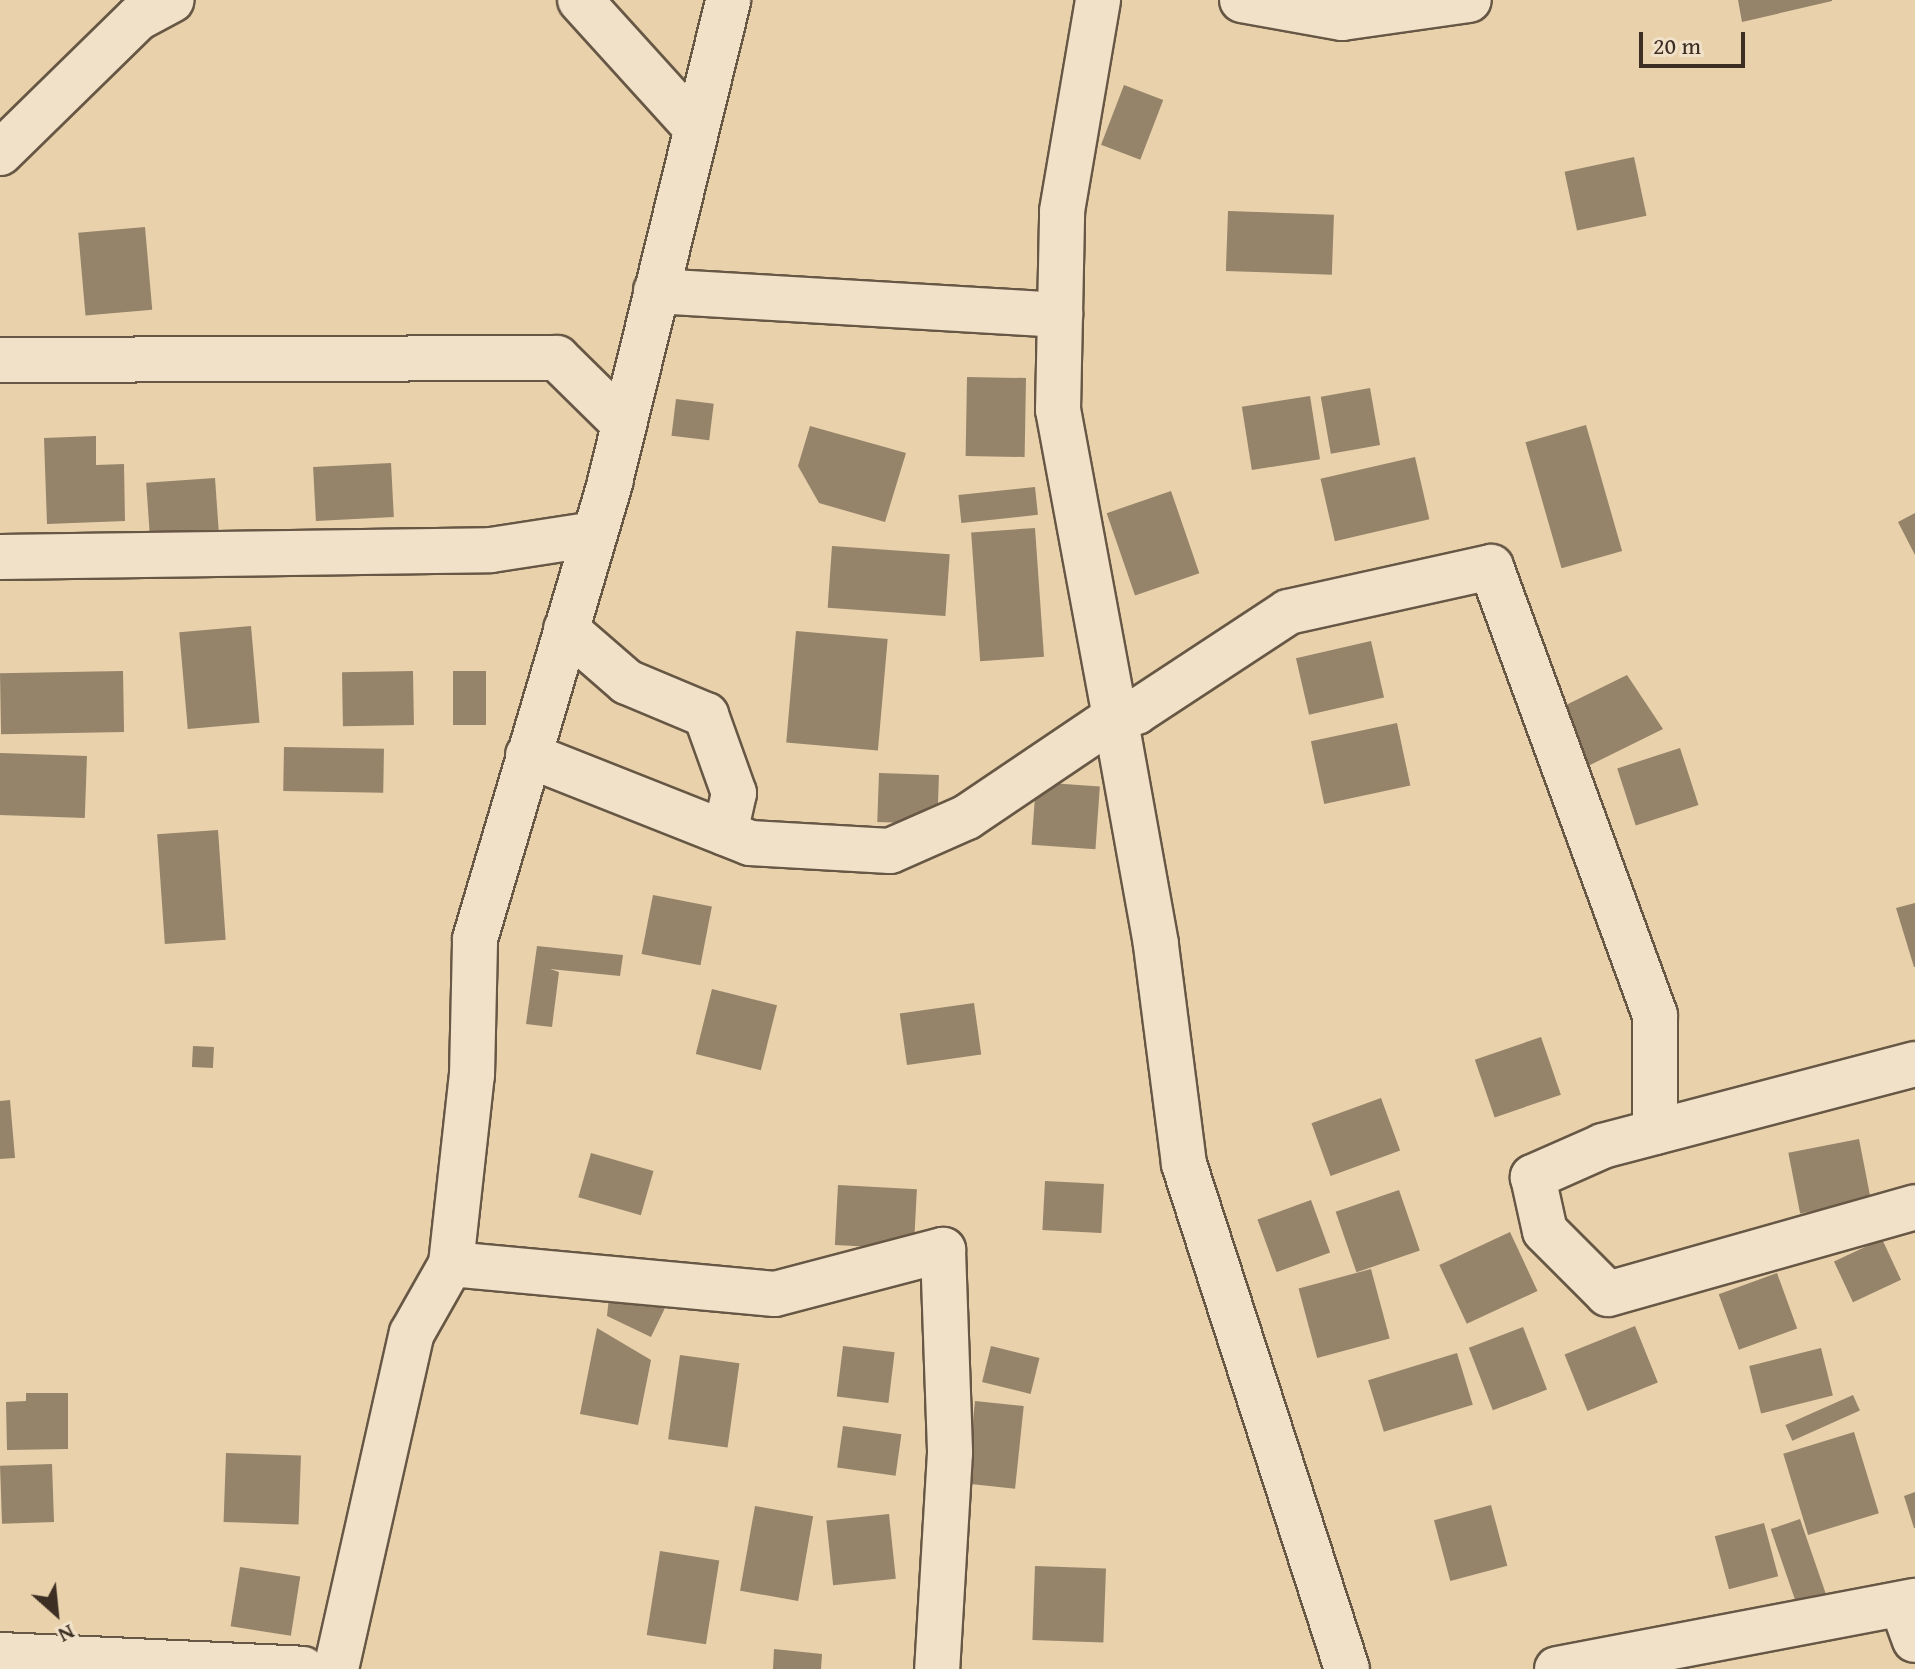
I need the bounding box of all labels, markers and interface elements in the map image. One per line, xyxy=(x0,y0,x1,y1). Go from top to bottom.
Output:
scale bar xyxy=(1643,16,1749,66)
text: 20 m xyxy=(1653,28,1701,63)
north arrow xyxy=(16,1573,96,1653)
text: N xyxy=(53,1617,81,1652)

